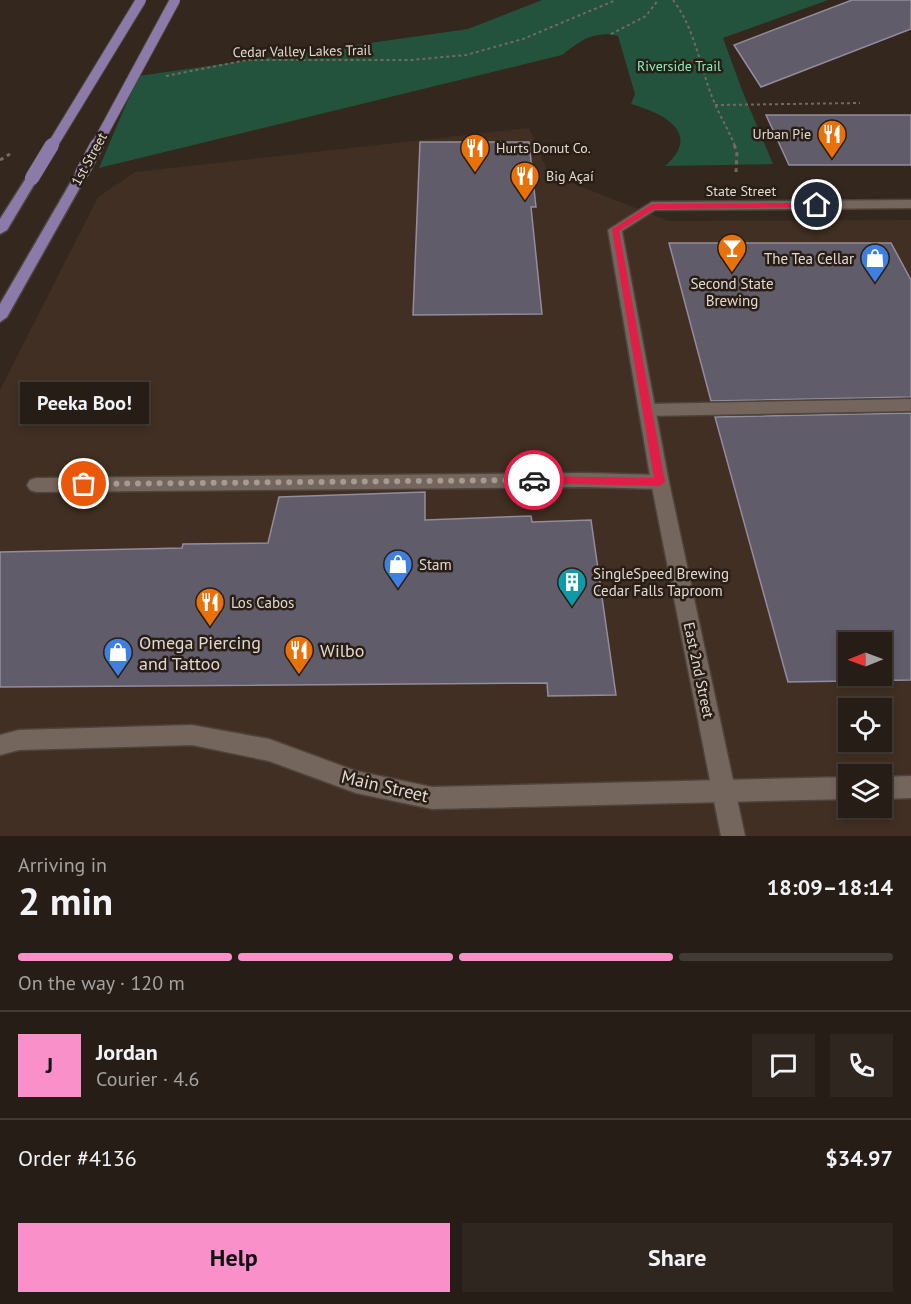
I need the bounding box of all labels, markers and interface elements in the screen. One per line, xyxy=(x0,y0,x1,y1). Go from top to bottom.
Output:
street label: Cedar Valley Lakes Trail xyxy=(233,41,371,61)
park label: Riverside Trail xyxy=(637,57,721,75)
restaurant icon: Urban Pie xyxy=(816,118,848,160)
place label: Urban Pie xyxy=(753,125,811,143)
street label: 1st Street xyxy=(67,129,111,189)
restaurant icon: Hurts Donut Co. xyxy=(459,132,491,174)
place label: Hurts Donut Co. xyxy=(496,139,591,157)
restaurant icon: Big Açaí xyxy=(509,160,541,202)
place label: Big Açaí xyxy=(546,167,594,185)
pin xyxy=(791,179,842,230)
street label: State Street xyxy=(706,182,776,200)
icon: home xyxy=(800,188,833,221)
bar icon: Second State Brewing xyxy=(716,232,748,274)
shop icon: The Tea Cellar xyxy=(859,242,891,284)
place label: The Tea Cellar xyxy=(764,249,854,268)
place label: Second State Brewing xyxy=(690,274,774,310)
callout: Peeka Boo! xyxy=(20,382,148,424)
text: Peeka Boo! xyxy=(37,390,132,416)
courier xyxy=(504,450,564,510)
pin xyxy=(58,458,109,509)
icon: car xyxy=(518,464,551,497)
icon: bag xyxy=(67,467,100,500)
shop icon: Stam xyxy=(382,548,414,590)
place label: Stam xyxy=(419,555,452,574)
place label: SingleSpeed Brewing Cedar Falls Taproom xyxy=(593,564,729,600)
building icon: SingleSpeed Brewing Cedar Falls Taproom xyxy=(556,566,588,608)
restaurant icon: Los Cabos xyxy=(194,586,226,628)
place label: Los Cabos xyxy=(231,593,294,612)
street label: East 2nd Street xyxy=(680,620,718,720)
place label: Omega Piercing and Tattoo xyxy=(139,631,261,675)
north arrow xyxy=(838,632,892,686)
map controls xyxy=(838,632,892,818)
restaurant icon: Wilbo xyxy=(283,634,315,676)
shop icon: Omega Piercing and Tattoo xyxy=(102,636,134,678)
place label: Wilbo xyxy=(320,639,364,662)
button: locate xyxy=(838,698,892,752)
button: layers xyxy=(838,764,892,818)
street label: Main Street xyxy=(339,765,431,807)
text: Arriving in xyxy=(18,852,107,878)
text: 18:09–18:14 xyxy=(767,873,893,901)
text: 2 min xyxy=(18,875,113,926)
text: On the way · 120 m xyxy=(18,970,185,996)
button: chat xyxy=(752,1034,815,1097)
button: phone xyxy=(830,1034,893,1097)
text: Jordan xyxy=(96,1038,158,1066)
text: J xyxy=(46,1051,53,1079)
text: Courier · 4.6 xyxy=(96,1066,199,1092)
text: Order #4136 xyxy=(18,1144,137,1172)
text: $34.97 xyxy=(825,1144,893,1172)
button: Help xyxy=(18,1223,450,1292)
button: Share xyxy=(462,1223,893,1292)

